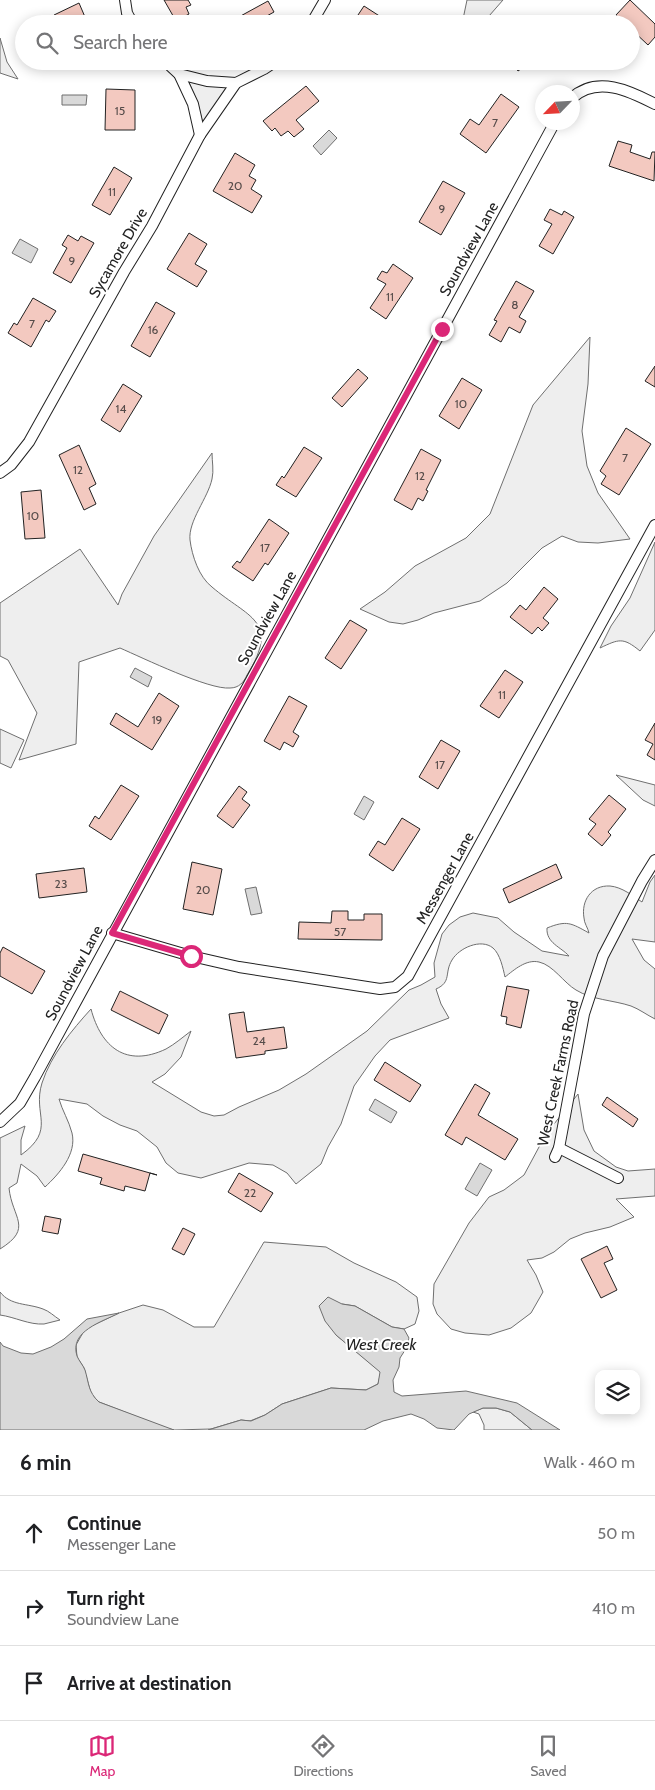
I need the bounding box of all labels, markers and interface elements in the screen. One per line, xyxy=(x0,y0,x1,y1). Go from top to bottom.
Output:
search box xyxy=(15,15,640,70)
icon: search xyxy=(33,29,61,57)
text: Search here xyxy=(73,31,167,54)
north arrow xyxy=(535,85,580,130)
house number: 15 xyxy=(115,103,125,118)
house number: 7 xyxy=(492,115,498,130)
house number: 20 xyxy=(228,178,242,193)
house number: 11 xyxy=(108,184,116,199)
street label: Soundview Lane xyxy=(436,199,502,299)
house number: 9 xyxy=(439,201,446,216)
street label: Sycamore Drive xyxy=(85,205,151,301)
house number: 9 xyxy=(69,253,76,268)
house number: 11 xyxy=(386,289,394,304)
house number: 8 xyxy=(511,297,519,312)
house number: 7 xyxy=(29,316,35,331)
route end xyxy=(431,318,454,341)
house number: 16 xyxy=(148,322,159,337)
house number: 10 xyxy=(455,396,467,411)
house number: 14 xyxy=(116,401,126,416)
house number: 7 xyxy=(622,450,628,465)
house number: 12 xyxy=(73,462,83,477)
house number: 12 xyxy=(415,468,425,483)
house number: 10 xyxy=(27,508,39,523)
house number: 17 xyxy=(260,540,270,555)
street label: Soundview Lane xyxy=(234,568,300,668)
house number: 11 xyxy=(498,687,506,702)
house number: 19 xyxy=(152,712,163,727)
house number: 17 xyxy=(435,757,445,772)
street label: Messenger Lane xyxy=(412,829,478,927)
house number: 23 xyxy=(55,876,67,891)
house number: 20 xyxy=(196,882,210,897)
street label: Soundview Lane xyxy=(41,922,107,1024)
house number: 57 xyxy=(334,924,346,939)
route start xyxy=(180,945,203,968)
street label: West Creek Farms Road xyxy=(534,998,582,1148)
house number: 24 xyxy=(252,1033,266,1048)
house number: 22 xyxy=(244,1185,256,1200)
water label: West Creek xyxy=(346,1335,417,1354)
map controls xyxy=(595,1370,640,1415)
button: layers xyxy=(595,1370,640,1415)
text: 6 min xyxy=(20,1450,71,1475)
text: Walk · 460 m xyxy=(544,1453,635,1472)
text: Continue xyxy=(67,1512,141,1535)
icon: ahead xyxy=(20,1519,48,1547)
text: 50 m xyxy=(598,1524,635,1543)
text: Messenger Lane xyxy=(67,1535,176,1554)
text: Turn right xyxy=(67,1587,145,1610)
icon: right xyxy=(20,1594,48,1622)
text: 410 m xyxy=(592,1599,635,1618)
text: Soundview Lane xyxy=(67,1610,179,1629)
icon: arrive xyxy=(20,1669,48,1697)
text: Arrive at destination xyxy=(67,1672,231,1695)
tab: Map xyxy=(88,1732,116,1780)
tab: Directions xyxy=(293,1732,353,1780)
tab: Saved xyxy=(530,1732,567,1780)

